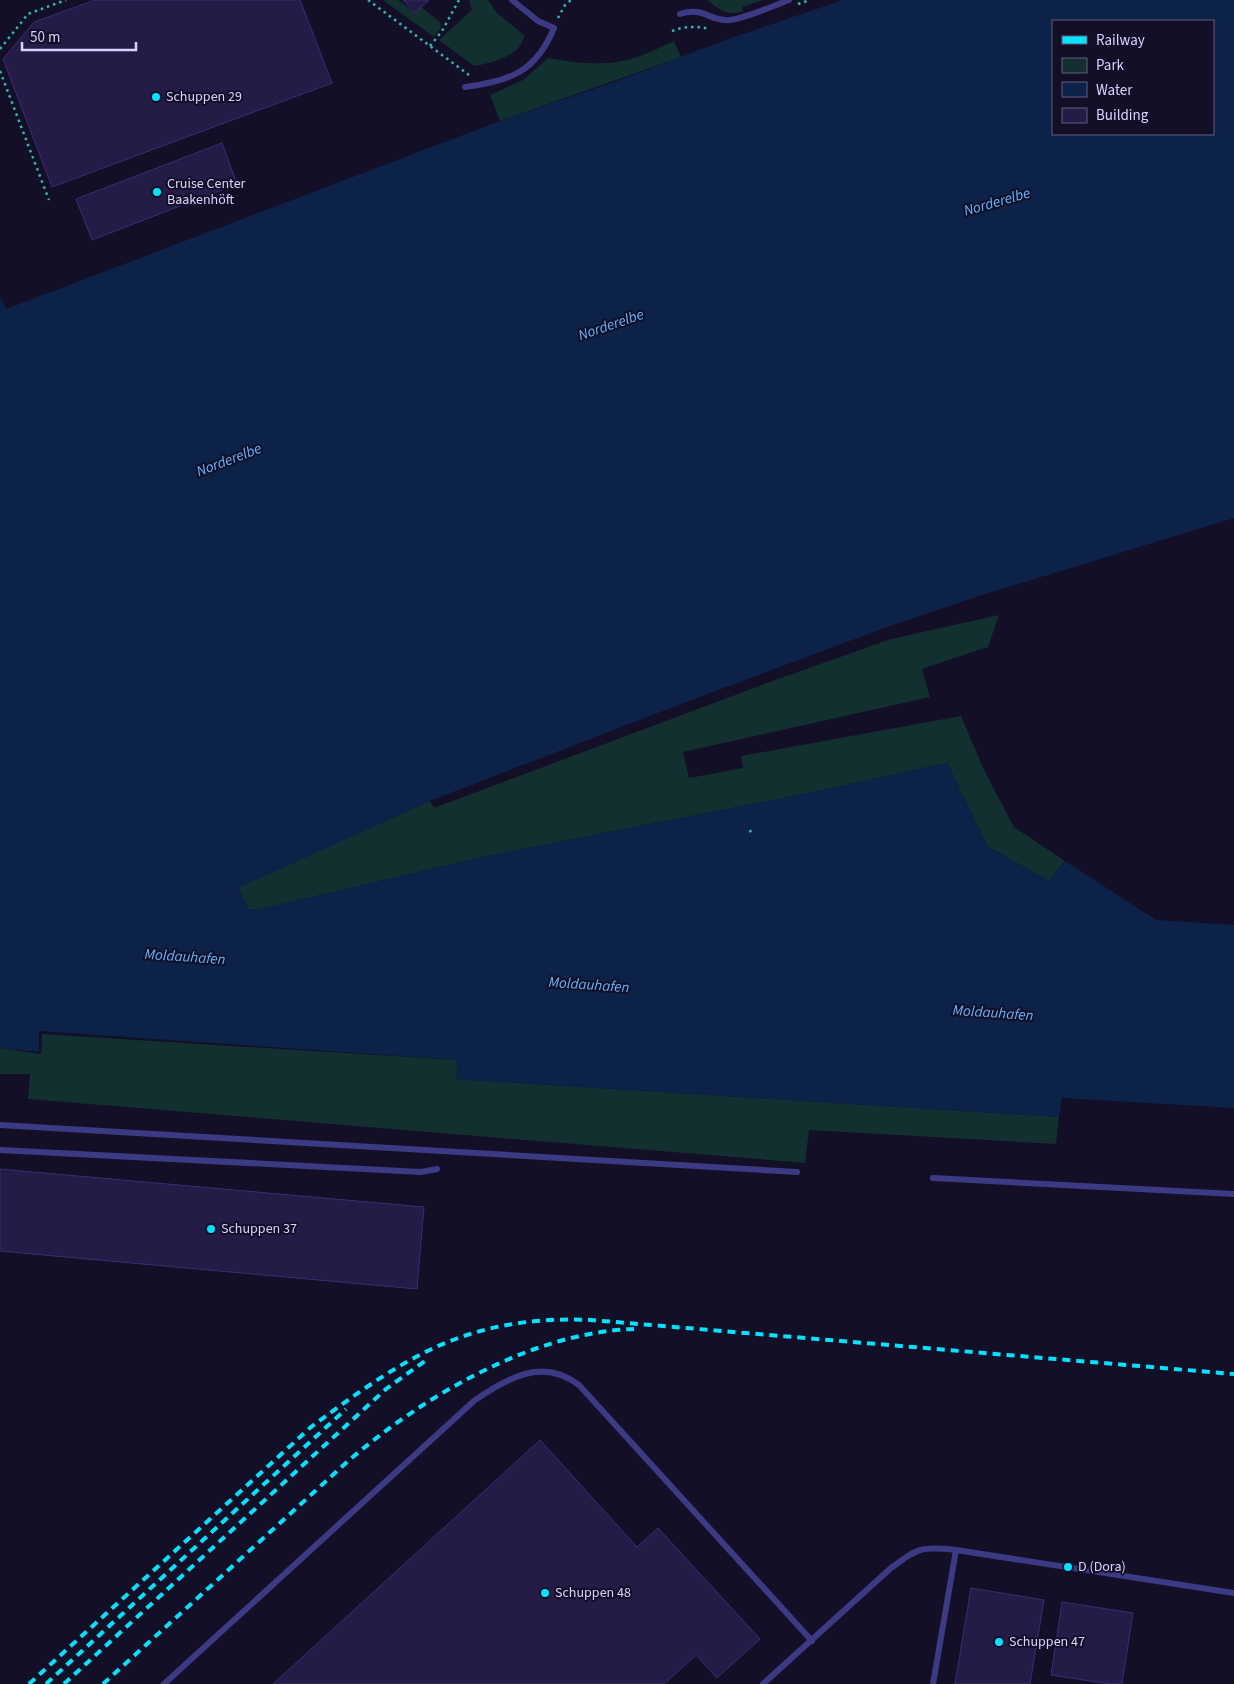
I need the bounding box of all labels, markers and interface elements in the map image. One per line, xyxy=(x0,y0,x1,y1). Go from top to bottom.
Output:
scale bar xyxy=(22,20,136,52)
legend xyxy=(1052,20,1214,135)
text: 50 m xyxy=(30,27,60,48)
text: Railway xyxy=(1096,30,1145,51)
text: Park xyxy=(1096,55,1125,76)
text: Water xyxy=(1096,80,1133,101)
place label: Schuppen 29 xyxy=(166,87,242,107)
marker: Schuppen 29 xyxy=(150,91,162,103)
text: Building xyxy=(1096,105,1149,126)
place label: Cruise Center Baakenhöft xyxy=(167,174,246,210)
water label: Norderelbe xyxy=(961,182,1033,222)
marker: Cruise Center Baakenhöft xyxy=(151,186,163,198)
water label: Norderelbe xyxy=(575,304,647,346)
water label: Norderelbe xyxy=(193,438,265,482)
water label: Moldauhafen xyxy=(144,944,226,970)
water label: Moldauhafen xyxy=(548,972,630,998)
water label: Moldauhafen xyxy=(952,1000,1034,1026)
place label: Schuppen 37 xyxy=(221,1219,297,1239)
marker: Schuppen 37 xyxy=(205,1223,217,1235)
place label: D (Dora) xyxy=(1078,1557,1126,1577)
marker: D (Dora) xyxy=(1062,1561,1074,1573)
place label: Schuppen 48 xyxy=(555,1583,631,1603)
marker: Schuppen 48 xyxy=(539,1587,551,1599)
place label: Schuppen 47 xyxy=(1009,1632,1085,1652)
marker: Schuppen 47 xyxy=(993,1636,1005,1648)

